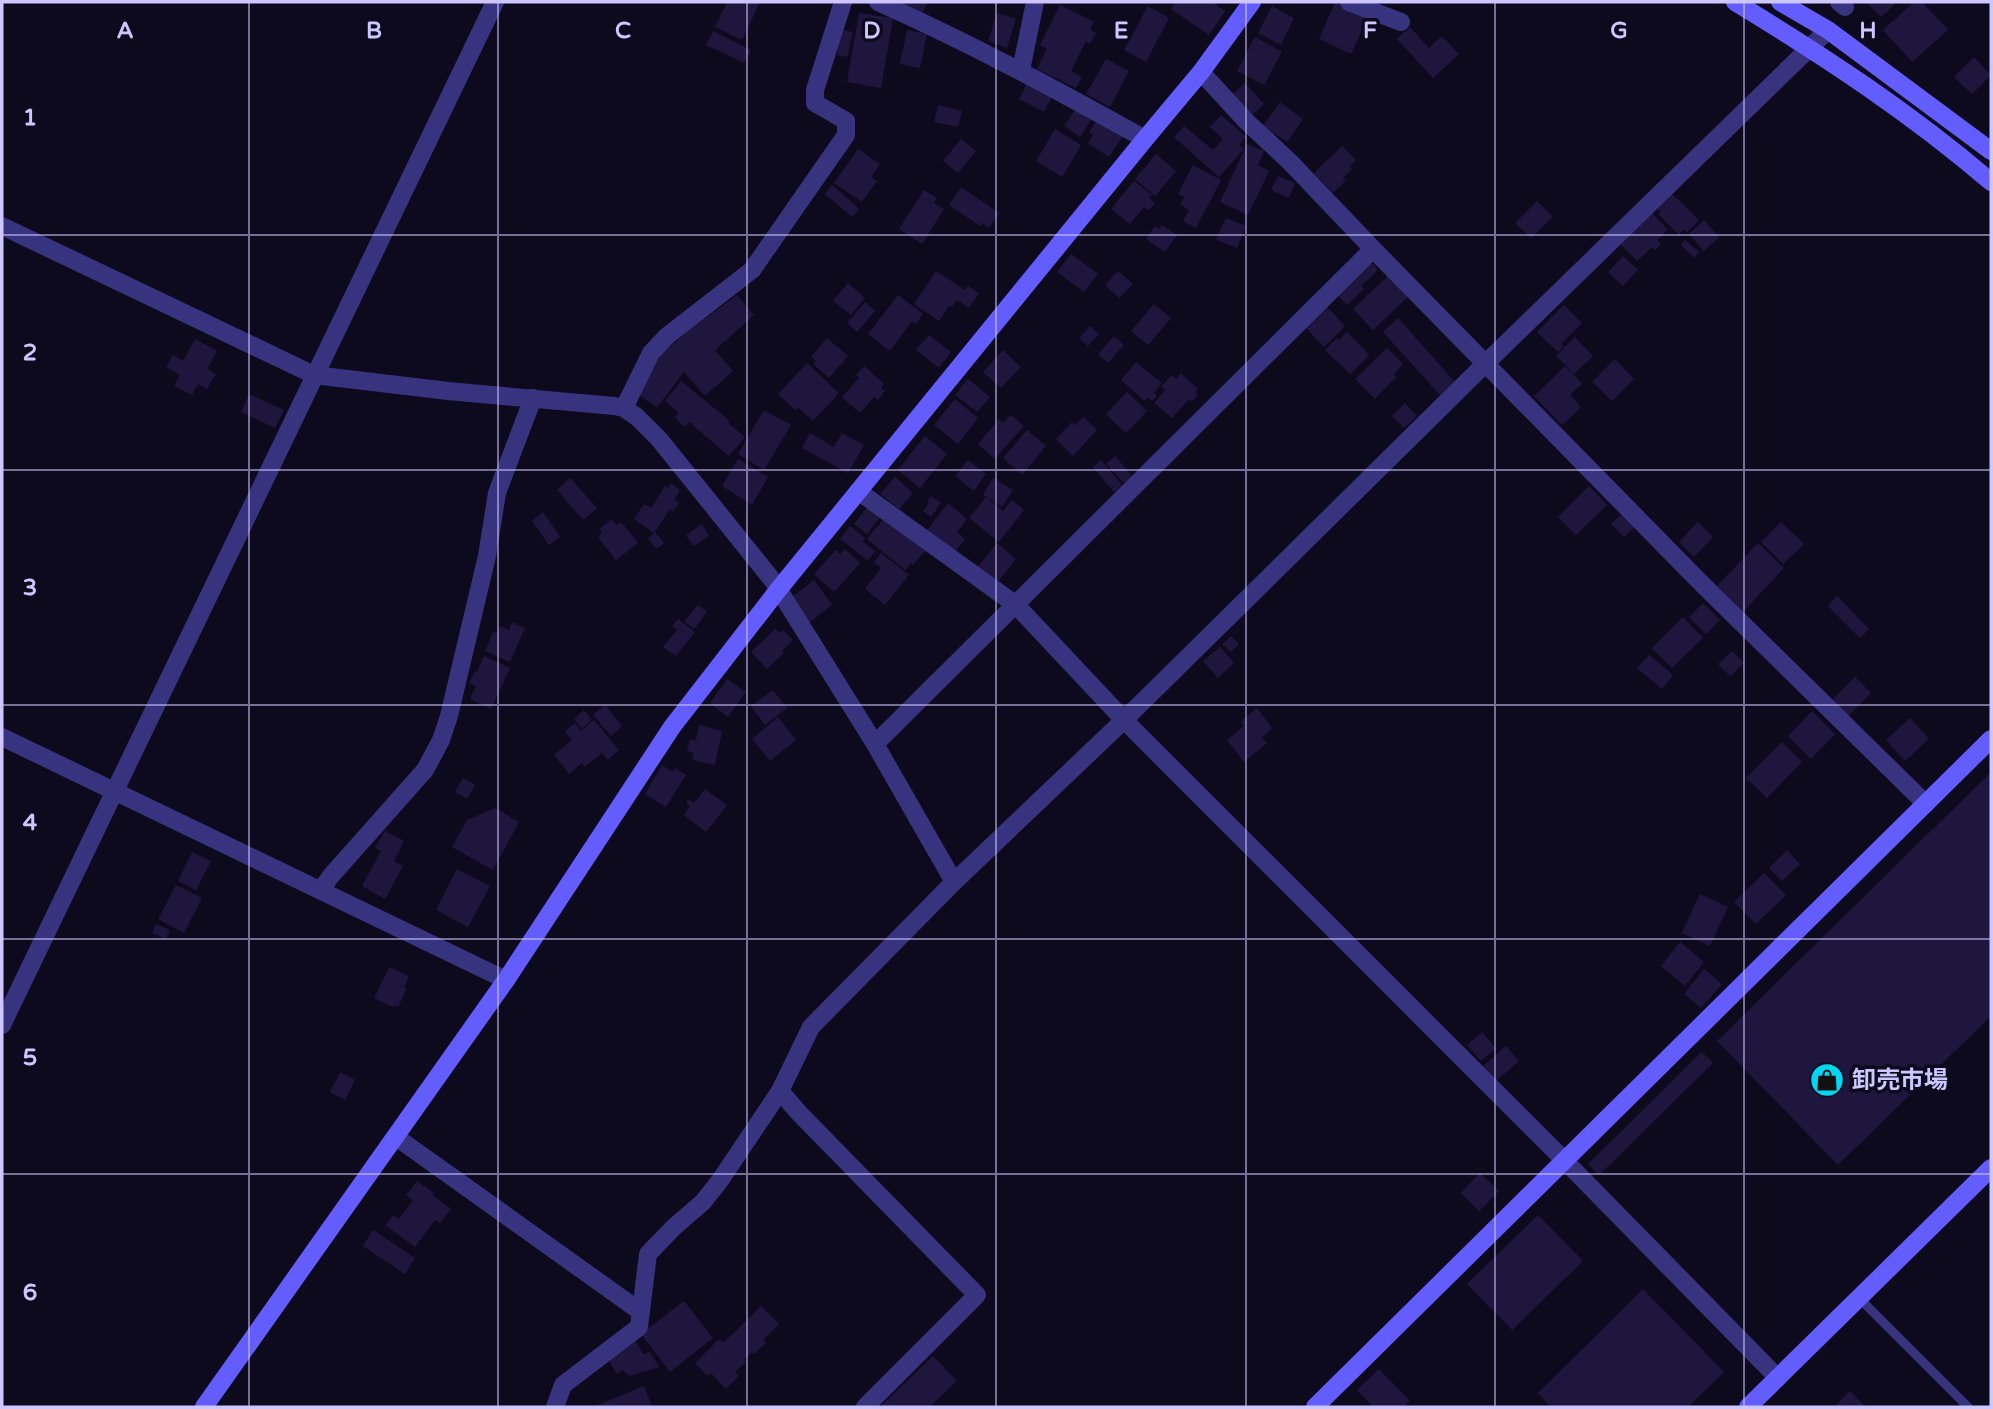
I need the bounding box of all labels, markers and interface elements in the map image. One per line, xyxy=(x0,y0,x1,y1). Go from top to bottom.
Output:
text: A xyxy=(116,17,134,45)
text: B xyxy=(366,17,382,45)
text: C xyxy=(615,17,631,45)
text: D xyxy=(863,17,881,45)
text: E xyxy=(1114,17,1128,45)
text: F xyxy=(1363,17,1377,45)
text: G xyxy=(1610,17,1628,45)
text: H xyxy=(1859,17,1877,45)
text: 1 xyxy=(23,104,37,132)
text: 2 xyxy=(23,339,37,367)
text: 3 xyxy=(23,574,37,602)
text: 4 xyxy=(23,809,38,837)
text: 5 xyxy=(23,1044,37,1072)
shop icon: 卸売市場 xyxy=(1808,1061,1846,1099)
place label: 卸売市場 xyxy=(1852,1066,1948,1095)
text: 6 xyxy=(23,1279,37,1307)

